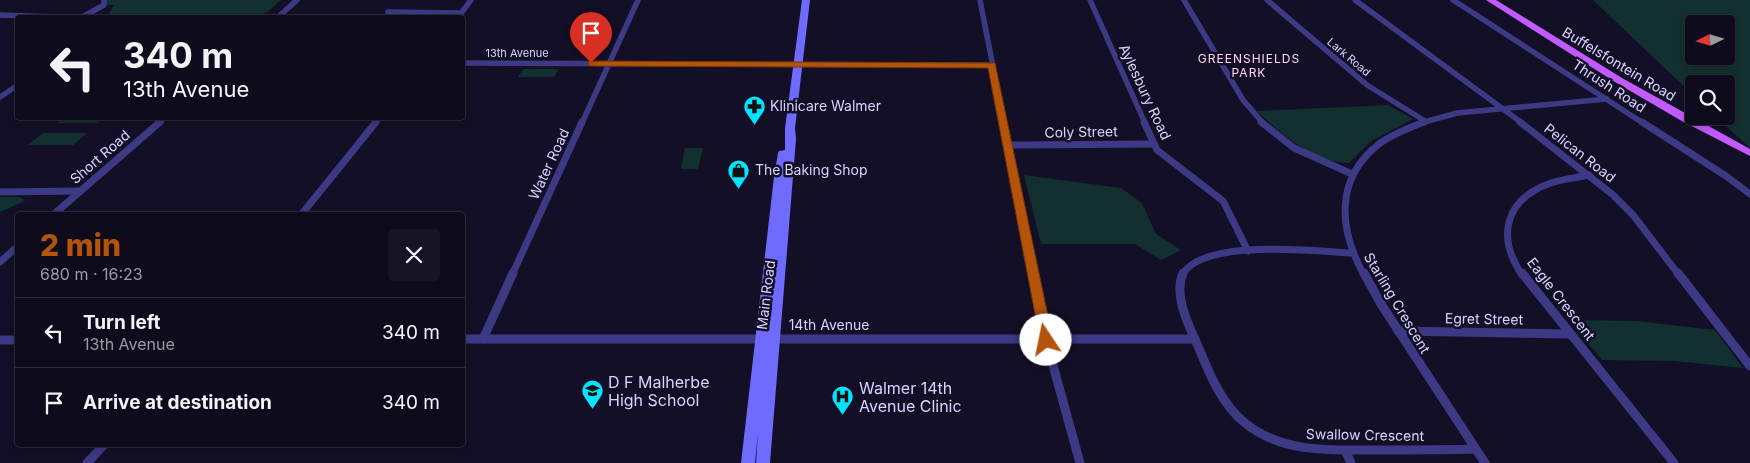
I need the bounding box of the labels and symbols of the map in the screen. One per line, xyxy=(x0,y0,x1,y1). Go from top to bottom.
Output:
pin xyxy=(570,12,612,63)
north arrow xyxy=(1685,15,1735,65)
street label: Buffelsfontein Road xyxy=(1560,23,1679,104)
street label: Lark Road xyxy=(1324,35,1374,79)
street label: Aylesbury Road xyxy=(1116,41,1175,142)
street label: 13th Avenue xyxy=(485,46,549,60)
district label: GREENSHIELDS PARK xyxy=(1198,51,1300,80)
street label: Thrush Road xyxy=(1569,56,1649,116)
pharmacy icon: Klinicare Walmer xyxy=(742,94,766,125)
place label: Klinicare Walmer xyxy=(770,97,881,114)
street label: Pelican Road xyxy=(1541,119,1619,186)
street label: Coly Street xyxy=(1044,122,1118,141)
street label: Short Road xyxy=(66,126,133,187)
street label: Water Road xyxy=(525,126,572,202)
shop icon: The Baking Shop xyxy=(727,158,751,189)
place label: The Baking Shop xyxy=(755,161,868,178)
street label: Starling Crescent xyxy=(1361,249,1434,357)
street label: Eagle Crescent xyxy=(1524,254,1599,344)
street label: Main Road xyxy=(753,259,778,331)
street label: Egret Street xyxy=(1445,309,1524,328)
position arrow xyxy=(1019,313,1071,365)
street label: 14th Avenue xyxy=(789,316,869,333)
place label: D F Malherbe High School xyxy=(608,372,710,410)
place label: Walmer 14th Avenue Clinic xyxy=(859,378,962,416)
school or university icon: D F Malherbe High School xyxy=(580,379,604,410)
hospital icon: Walmer 14th Avenue Clinic xyxy=(831,385,855,416)
street label: Swallow Crescent xyxy=(1306,425,1425,444)

